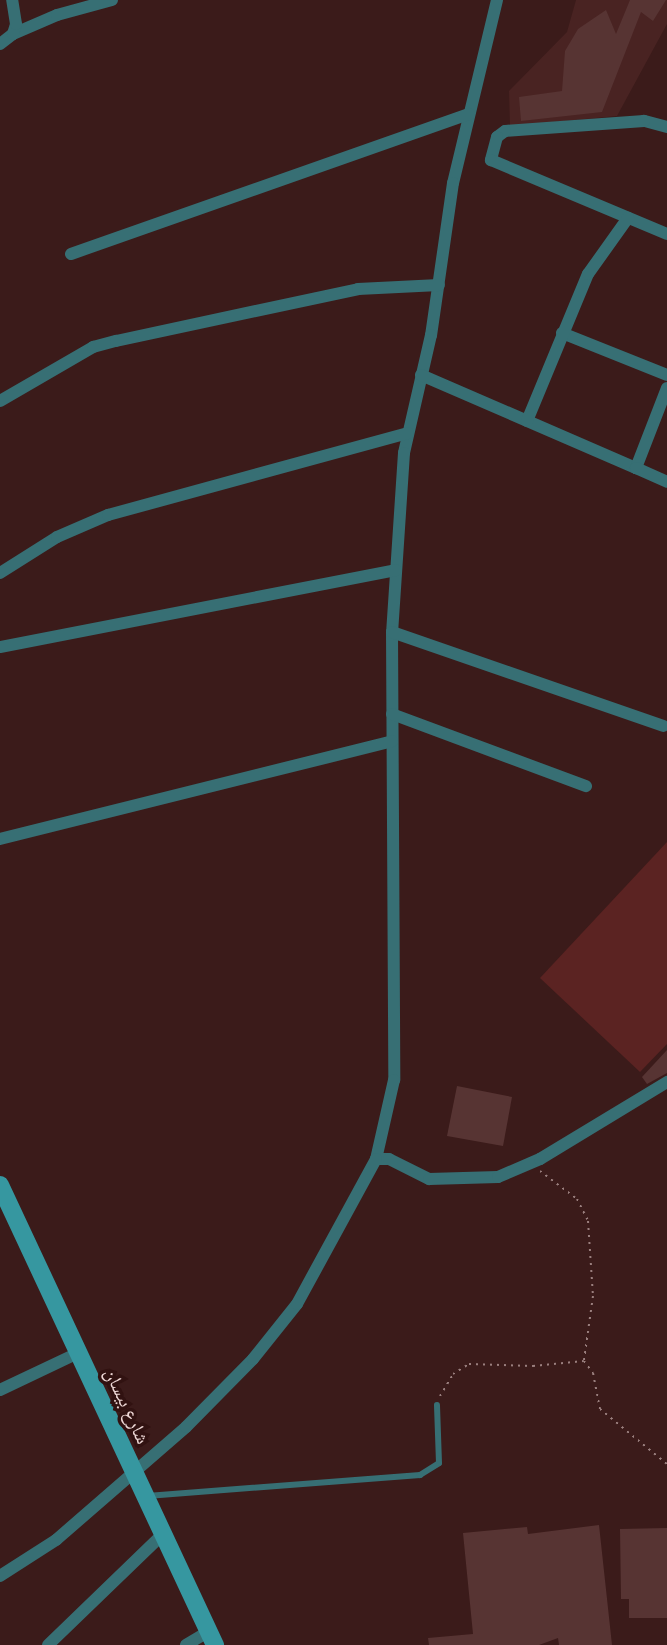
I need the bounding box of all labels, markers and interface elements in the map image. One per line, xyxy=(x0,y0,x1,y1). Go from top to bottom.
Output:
street label: شارع بيسان xyxy=(100,1364,154,1448)

